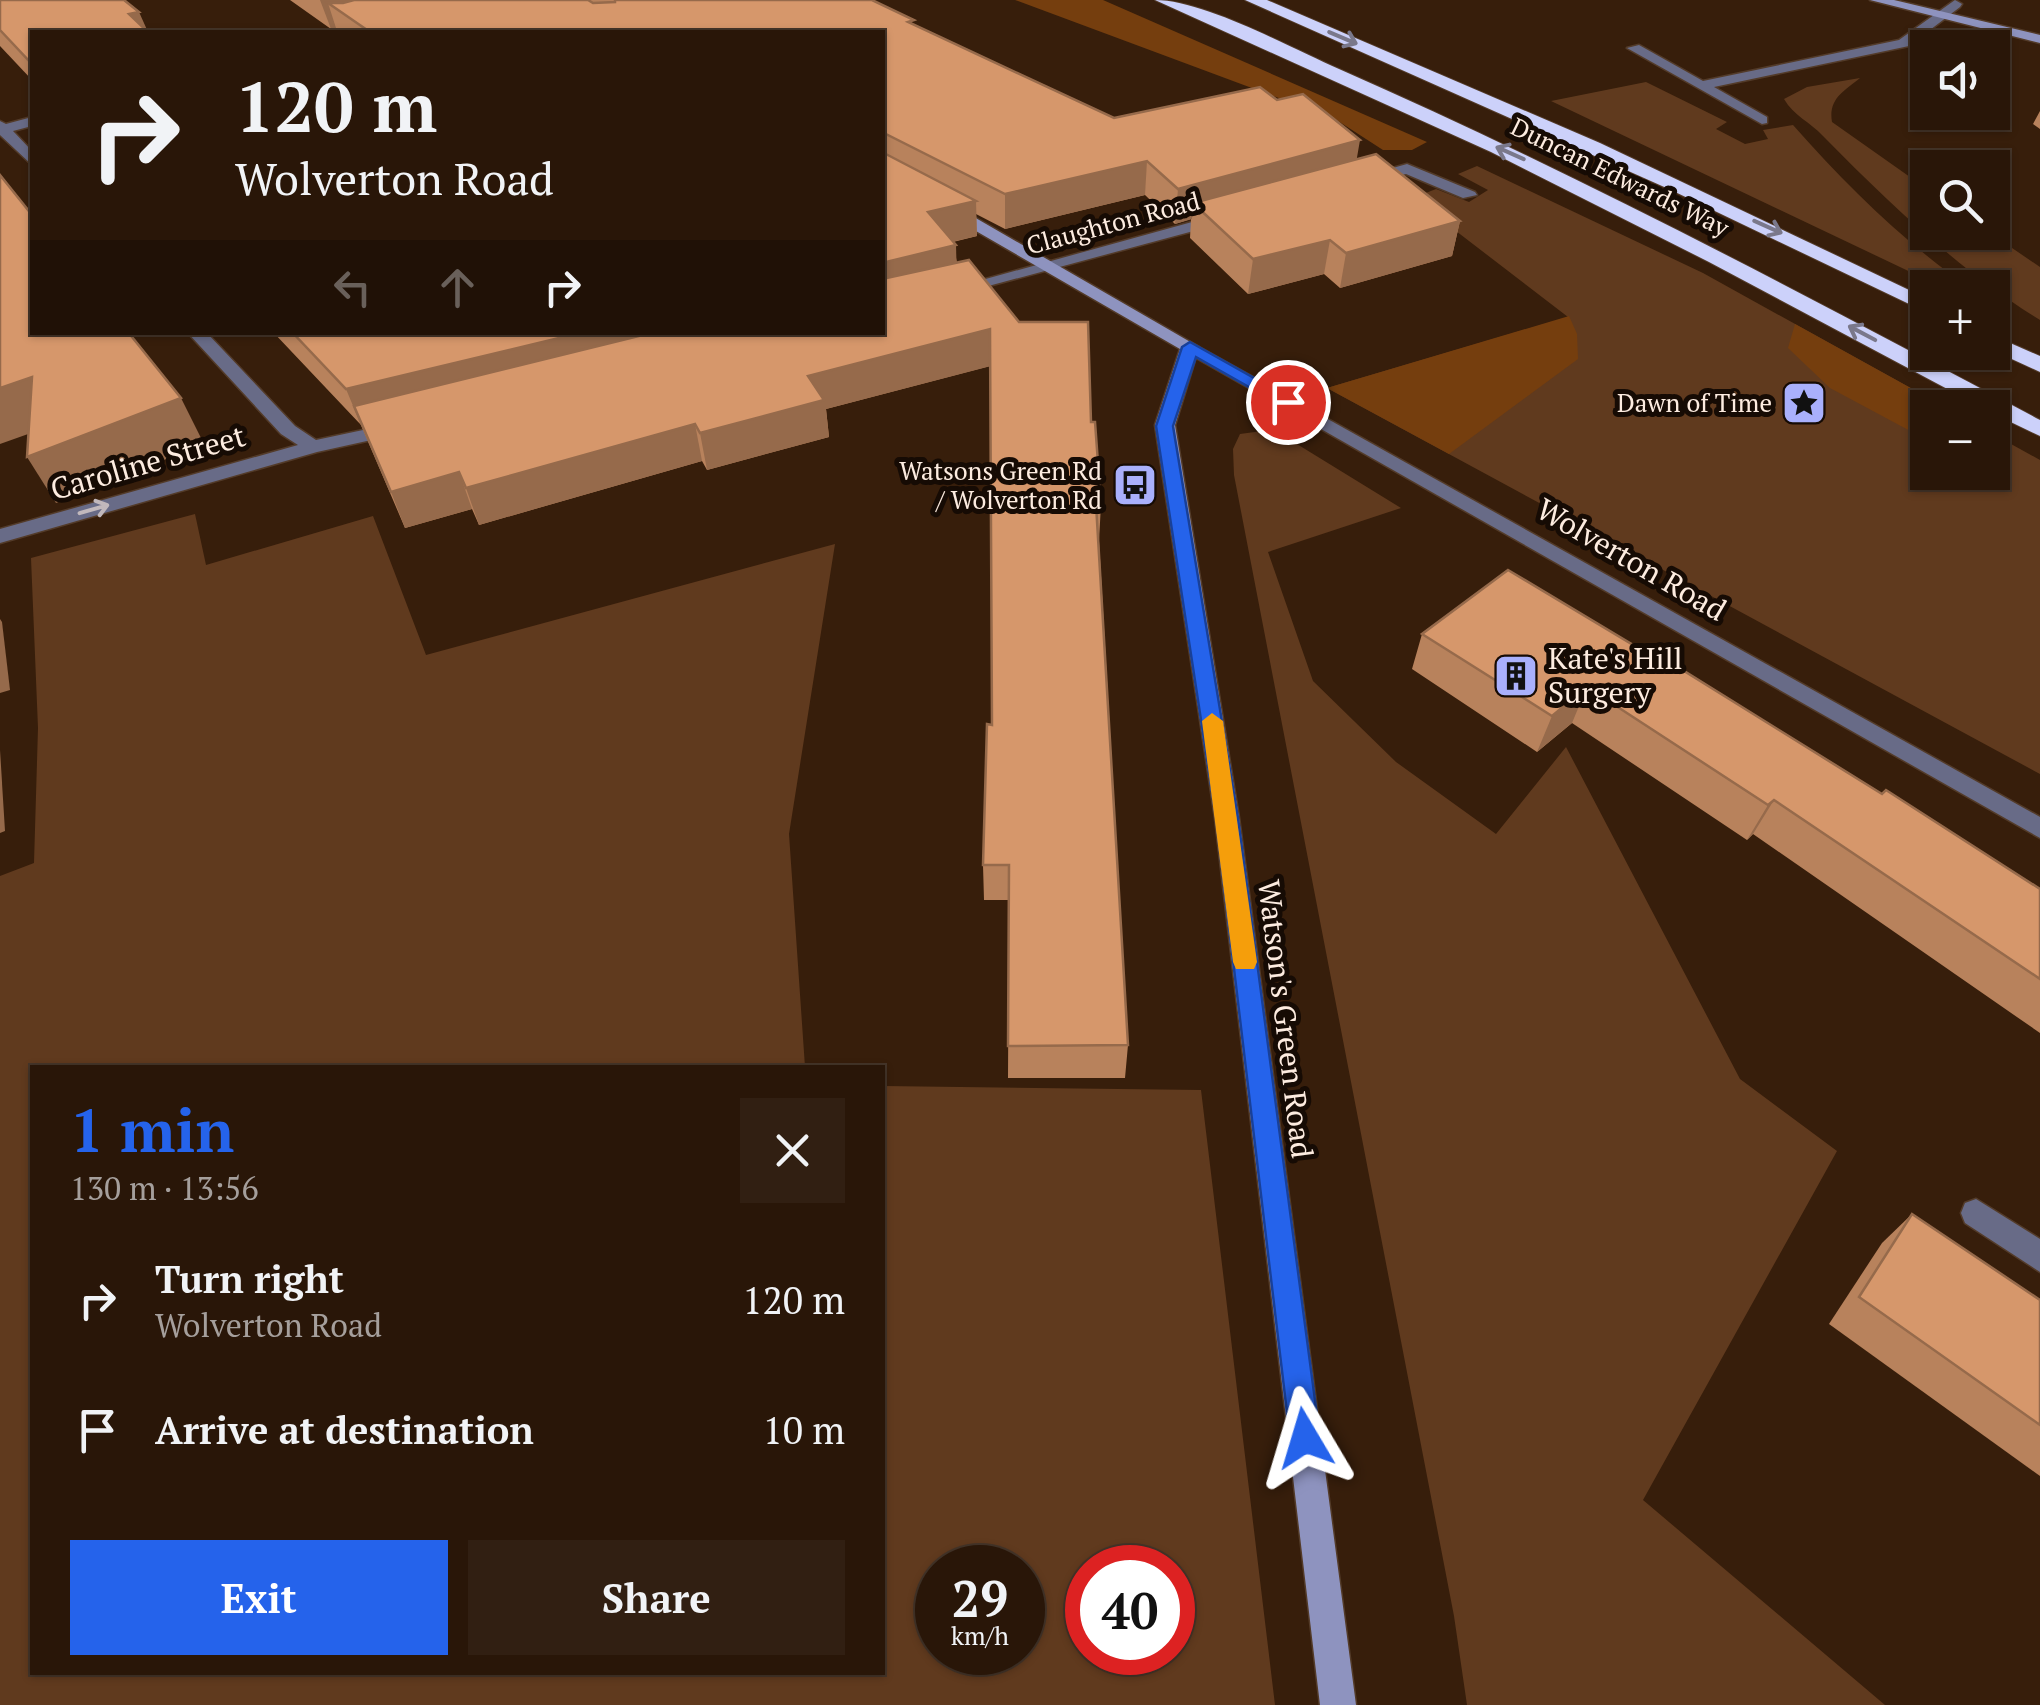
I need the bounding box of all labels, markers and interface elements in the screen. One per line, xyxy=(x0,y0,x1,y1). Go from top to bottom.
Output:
one-way arrow xyxy=(1327,30,1358,48)
map controls xyxy=(1910,30,2010,490)
button: sound xyxy=(1910,30,2010,130)
text: 120 m xyxy=(235,59,437,152)
icon: right xyxy=(70,70,200,200)
street label: Duncan Edwards Way xyxy=(1506,109,1735,244)
one-way arrow xyxy=(1495,143,1526,161)
text: Wolverton Road xyxy=(235,148,554,208)
button: search xyxy=(1910,150,2010,250)
street label: Claughton Road xyxy=(1023,183,1203,262)
one-way arrow xyxy=(1752,219,1783,237)
icon: left xyxy=(325,260,380,315)
icon: ahead xyxy=(430,260,485,315)
icon: right xyxy=(535,260,590,315)
button: + xyxy=(1910,270,2010,370)
one-way arrow xyxy=(1847,323,1877,342)
pin xyxy=(1246,360,1331,445)
icon: arrive xyxy=(1261,375,1316,430)
place icon: Dawn of Time xyxy=(1781,380,1827,426)
place label: Dawn of Time xyxy=(1617,386,1772,419)
button: − xyxy=(1910,390,2010,490)
street label: Caroline Street xyxy=(46,415,250,509)
place label: Watsons Green Rd / Wolverton Rd xyxy=(899,454,1102,516)
bus stop icon: Watsons Green Rd / Wolverton Rd xyxy=(1112,462,1158,508)
street label: Wolverton Road xyxy=(1529,489,1734,630)
one-way arrow xyxy=(78,499,109,518)
place label: Kate's Hill Surgery xyxy=(1548,638,1683,712)
building icon: Kate's Hill Surgery xyxy=(1493,653,1539,699)
street label: Watson's Green Road xyxy=(1249,877,1323,1160)
text: 1 min xyxy=(70,1090,234,1169)
button: close xyxy=(740,1098,845,1203)
text: 130 m · 13:56 xyxy=(70,1167,258,1209)
text: Turn right xyxy=(155,1254,344,1304)
icon: right xyxy=(70,1273,125,1328)
text: 120 m xyxy=(742,1275,845,1325)
text: Wolverton Road xyxy=(155,1304,382,1346)
position arrow xyxy=(1253,1386,1357,1490)
icon: arrive xyxy=(70,1403,125,1458)
text: Arrive at destination xyxy=(155,1405,534,1455)
text: 10 m xyxy=(762,1405,845,1455)
button: Exit xyxy=(70,1540,448,1655)
button: Share xyxy=(468,1540,845,1655)
speed limit sign: 40 xyxy=(1065,1545,1195,1675)
text: 29 xyxy=(952,1565,1008,1631)
text: km/h xyxy=(951,1619,1009,1652)

